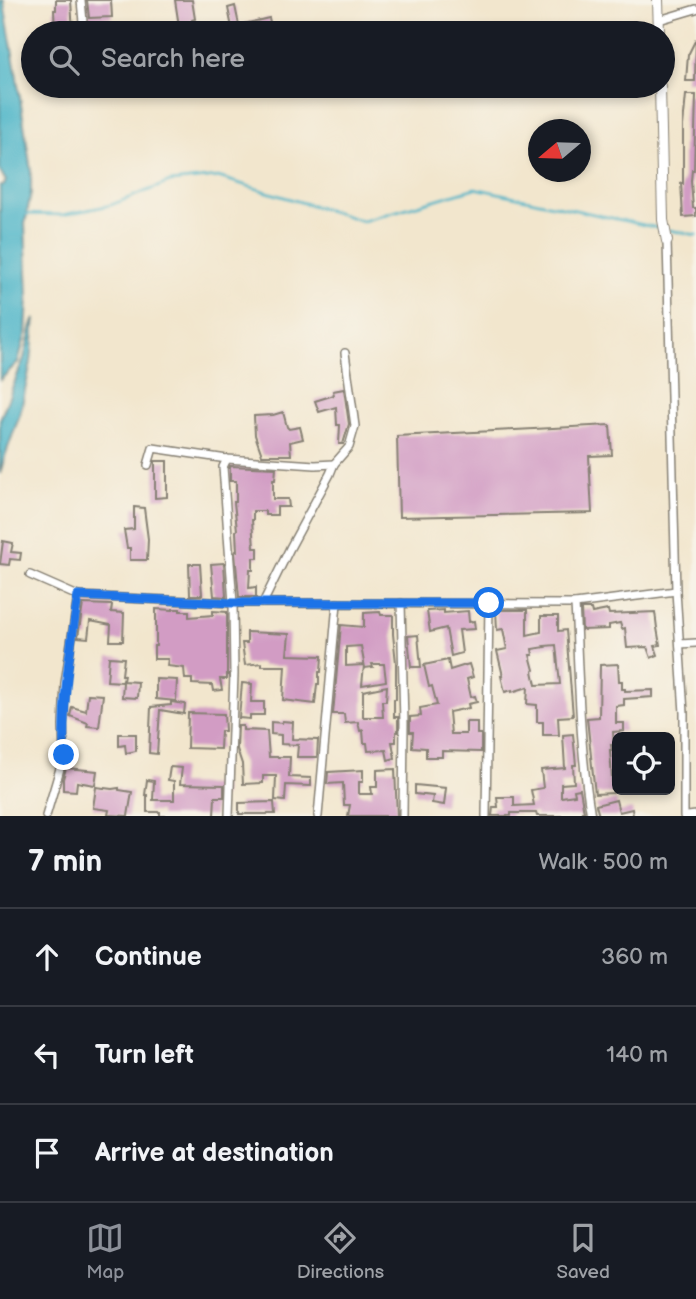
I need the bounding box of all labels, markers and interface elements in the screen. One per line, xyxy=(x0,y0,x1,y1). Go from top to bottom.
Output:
search box xyxy=(21,21,675,98)
icon: search xyxy=(45,41,83,79)
text: Search here xyxy=(101,44,245,75)
north arrow xyxy=(528,119,591,182)
route start xyxy=(473,587,504,618)
map controls xyxy=(612,732,675,795)
button: locate xyxy=(612,732,675,795)
route end xyxy=(48,739,79,770)
text: 7 min xyxy=(28,844,102,880)
text: Walk · 500 m xyxy=(538,848,668,876)
icon: ahead xyxy=(28,938,66,976)
text: Continue xyxy=(95,942,202,973)
text: 360 m xyxy=(601,943,668,971)
icon: left xyxy=(28,1036,66,1074)
text: Turn left xyxy=(95,1040,194,1071)
text: 140 m xyxy=(606,1041,668,1069)
icon: arrive xyxy=(28,1134,66,1172)
text: Arrive at destination xyxy=(95,1138,334,1169)
tab: Map xyxy=(86,1219,124,1284)
tab: Directions xyxy=(297,1219,384,1284)
tab: Saved xyxy=(556,1219,610,1284)

